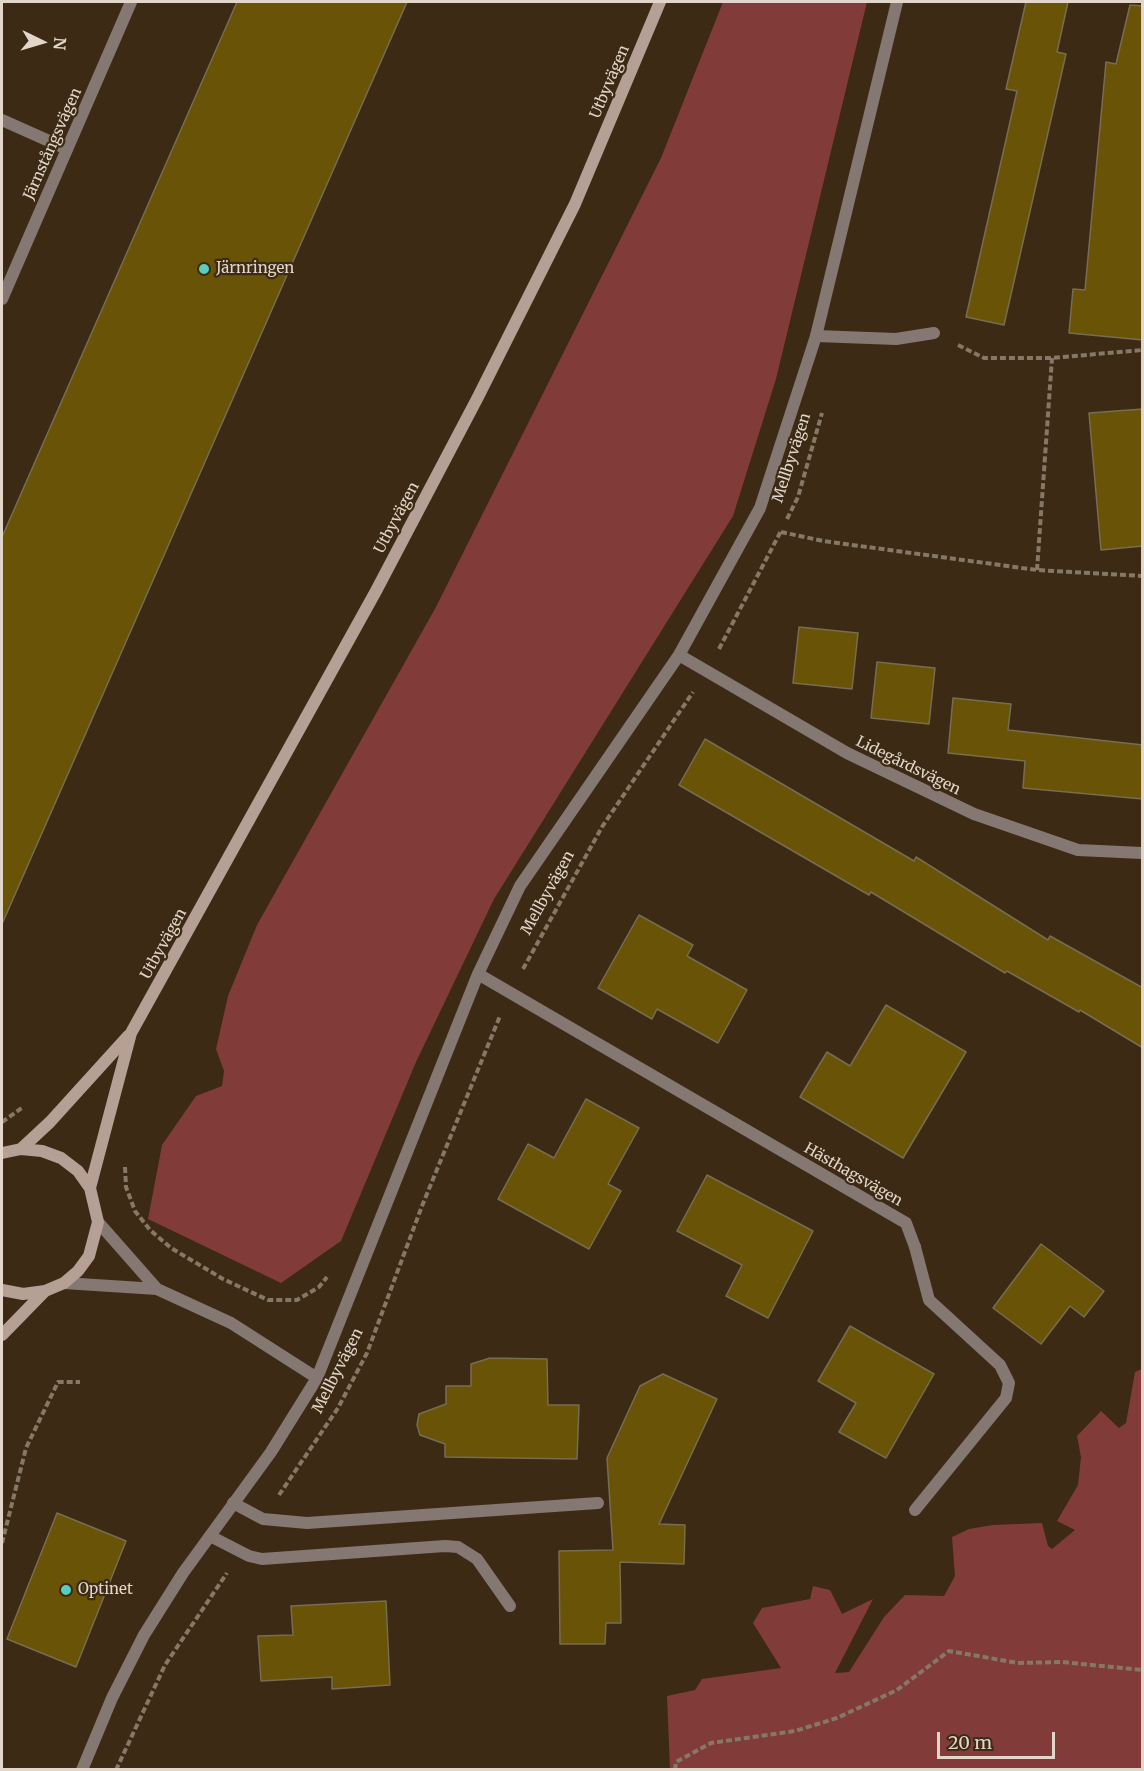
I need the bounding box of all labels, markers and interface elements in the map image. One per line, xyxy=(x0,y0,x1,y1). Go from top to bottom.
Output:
north arrow xyxy=(12,12,72,72)
text: N xyxy=(49,36,70,51)
street label: Utbyvägen xyxy=(586,43,634,121)
street label: Järnstångsvägen xyxy=(20,85,86,203)
place label: Järnringen xyxy=(216,260,294,278)
marker: Järnringen xyxy=(197,262,211,276)
street label: Mellbyvägen xyxy=(769,411,815,505)
street label: Utbyvägen xyxy=(371,479,423,557)
street label: Lidegårdsvägen xyxy=(853,733,963,799)
street label: Mellbyvägen xyxy=(518,848,578,938)
street label: Utbyvägen xyxy=(137,906,191,982)
street label: Hästhagsvägen xyxy=(801,1140,905,1210)
street label: Mellbyvägen xyxy=(309,1325,367,1417)
place label: Optinet xyxy=(78,1581,133,1599)
marker: Optinet xyxy=(59,1583,73,1597)
scale bar xyxy=(940,1720,1058,1758)
text: 20 m xyxy=(948,1731,992,1754)

